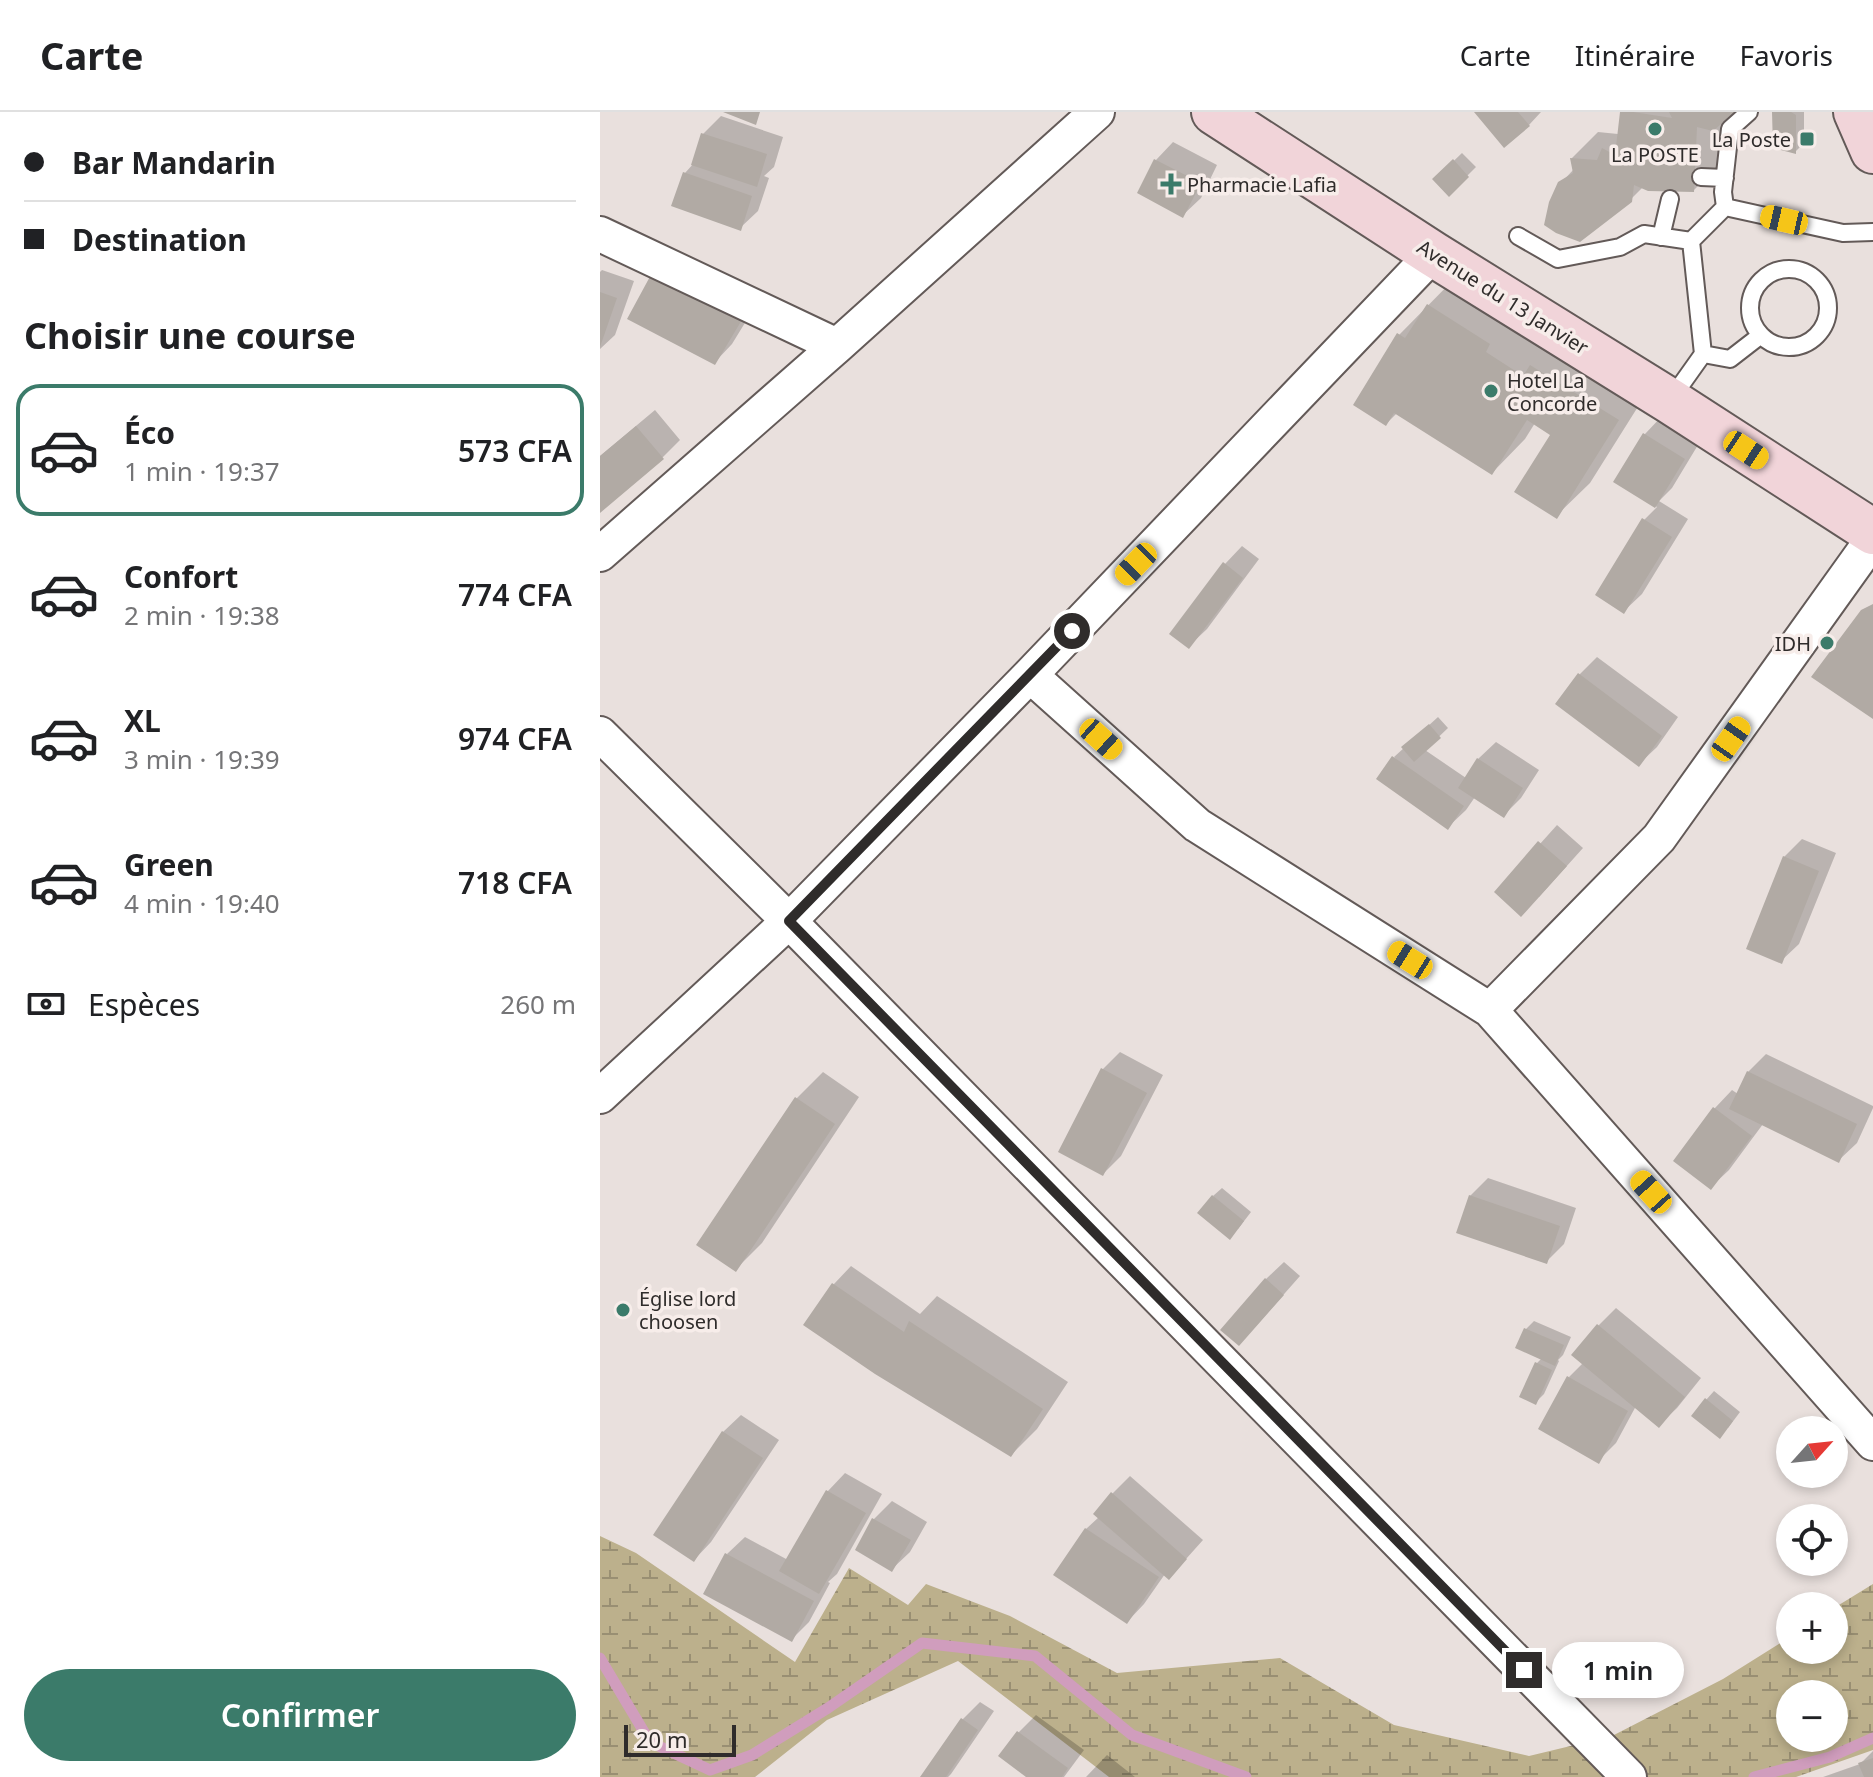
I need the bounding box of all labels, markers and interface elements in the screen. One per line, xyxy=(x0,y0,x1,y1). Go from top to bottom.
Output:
text: Carte xyxy=(40,29,143,81)
text: Carte xyxy=(1460,36,1531,74)
text: Itinéraire xyxy=(1575,36,1695,74)
text: Favoris xyxy=(1739,36,1833,74)
marker: La POSTE xyxy=(1646,120,1664,138)
place label: La Poste xyxy=(1712,126,1791,153)
marker: La Poste xyxy=(1798,130,1816,148)
place label: La POSTE xyxy=(1611,141,1699,168)
text: Bar Mandarin xyxy=(72,142,276,183)
place label: Pharmacie Lafia xyxy=(1187,171,1337,198)
marker: Pharmacie Lafia xyxy=(1162,175,1180,193)
car xyxy=(1758,203,1810,237)
text: Destination xyxy=(72,219,247,260)
street label: Avenue du 13 Janvier xyxy=(1412,233,1594,361)
text: Choisir une course xyxy=(24,311,356,360)
place label: Hotel La Concorde xyxy=(1507,367,1597,417)
marker: Hotel La Concorde xyxy=(1482,382,1500,400)
text: Éco xyxy=(124,412,175,453)
icon: car xyxy=(28,414,100,486)
car xyxy=(1719,427,1773,473)
text: 573 CFA xyxy=(458,430,572,471)
text: 1 min · 19:37 xyxy=(124,453,280,489)
car xyxy=(1111,538,1161,590)
text: Confort xyxy=(124,556,238,597)
icon: car xyxy=(28,558,100,630)
text: 774 CFA xyxy=(458,574,572,615)
text: 2 min · 19:38 xyxy=(124,597,280,633)
route start xyxy=(1054,613,1090,649)
place label: IDH xyxy=(1775,630,1811,657)
marker: IDH xyxy=(1818,634,1836,652)
text: XL xyxy=(124,700,161,741)
icon: car xyxy=(28,702,100,774)
car xyxy=(1707,712,1755,766)
car xyxy=(1075,714,1127,764)
text: 974 CFA xyxy=(458,718,572,759)
text: 3 min · 19:39 xyxy=(124,741,280,777)
text: Green xyxy=(124,844,214,885)
icon: car xyxy=(28,846,100,918)
text: 718 CFA xyxy=(458,862,572,903)
text: 4 min · 19:40 xyxy=(124,885,280,921)
car xyxy=(1383,937,1437,983)
icon: cash xyxy=(24,982,68,1026)
text: Espèces xyxy=(88,984,200,1025)
text: 260 m xyxy=(500,986,576,1022)
car xyxy=(1626,1166,1676,1218)
place label: Église lord choosen xyxy=(639,1285,736,1335)
marker: Église lord choosen xyxy=(614,1301,632,1319)
north arrow xyxy=(1776,1416,1848,1488)
map controls xyxy=(1776,1416,1848,1752)
button: locate xyxy=(1776,1504,1848,1576)
button: + xyxy=(1776,1592,1848,1664)
callout: 1 min xyxy=(1552,1642,1684,1698)
route end xyxy=(1506,1652,1542,1688)
text: 1 min xyxy=(1583,1652,1653,1688)
button: Confirmer xyxy=(24,1669,576,1761)
button: − xyxy=(1776,1680,1848,1752)
scale bar xyxy=(624,1721,736,1757)
text: 20 m xyxy=(636,1724,687,1754)

